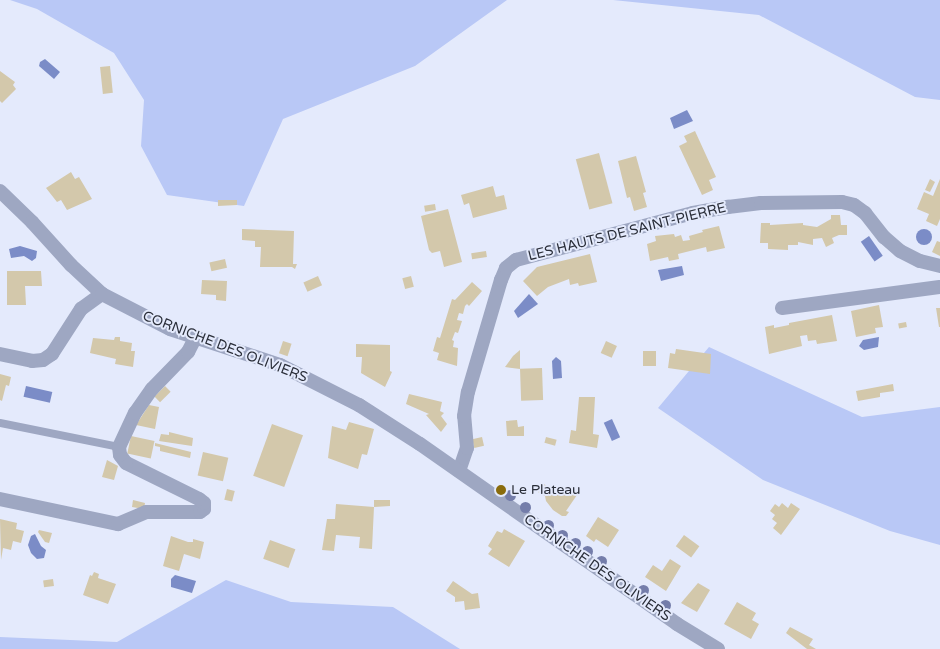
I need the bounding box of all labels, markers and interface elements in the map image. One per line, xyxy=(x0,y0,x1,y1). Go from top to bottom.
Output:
street label: LES HAUTS DE SAINT-PIERRE xyxy=(526,199,728,265)
street label: CORNICHE DES OLIVIERS xyxy=(140,308,310,386)
place label: Le Plateau xyxy=(511,482,581,498)
marker: Le Plateau xyxy=(495,484,507,496)
street label: CORNICHE DES OLIVIERS xyxy=(520,511,674,625)

